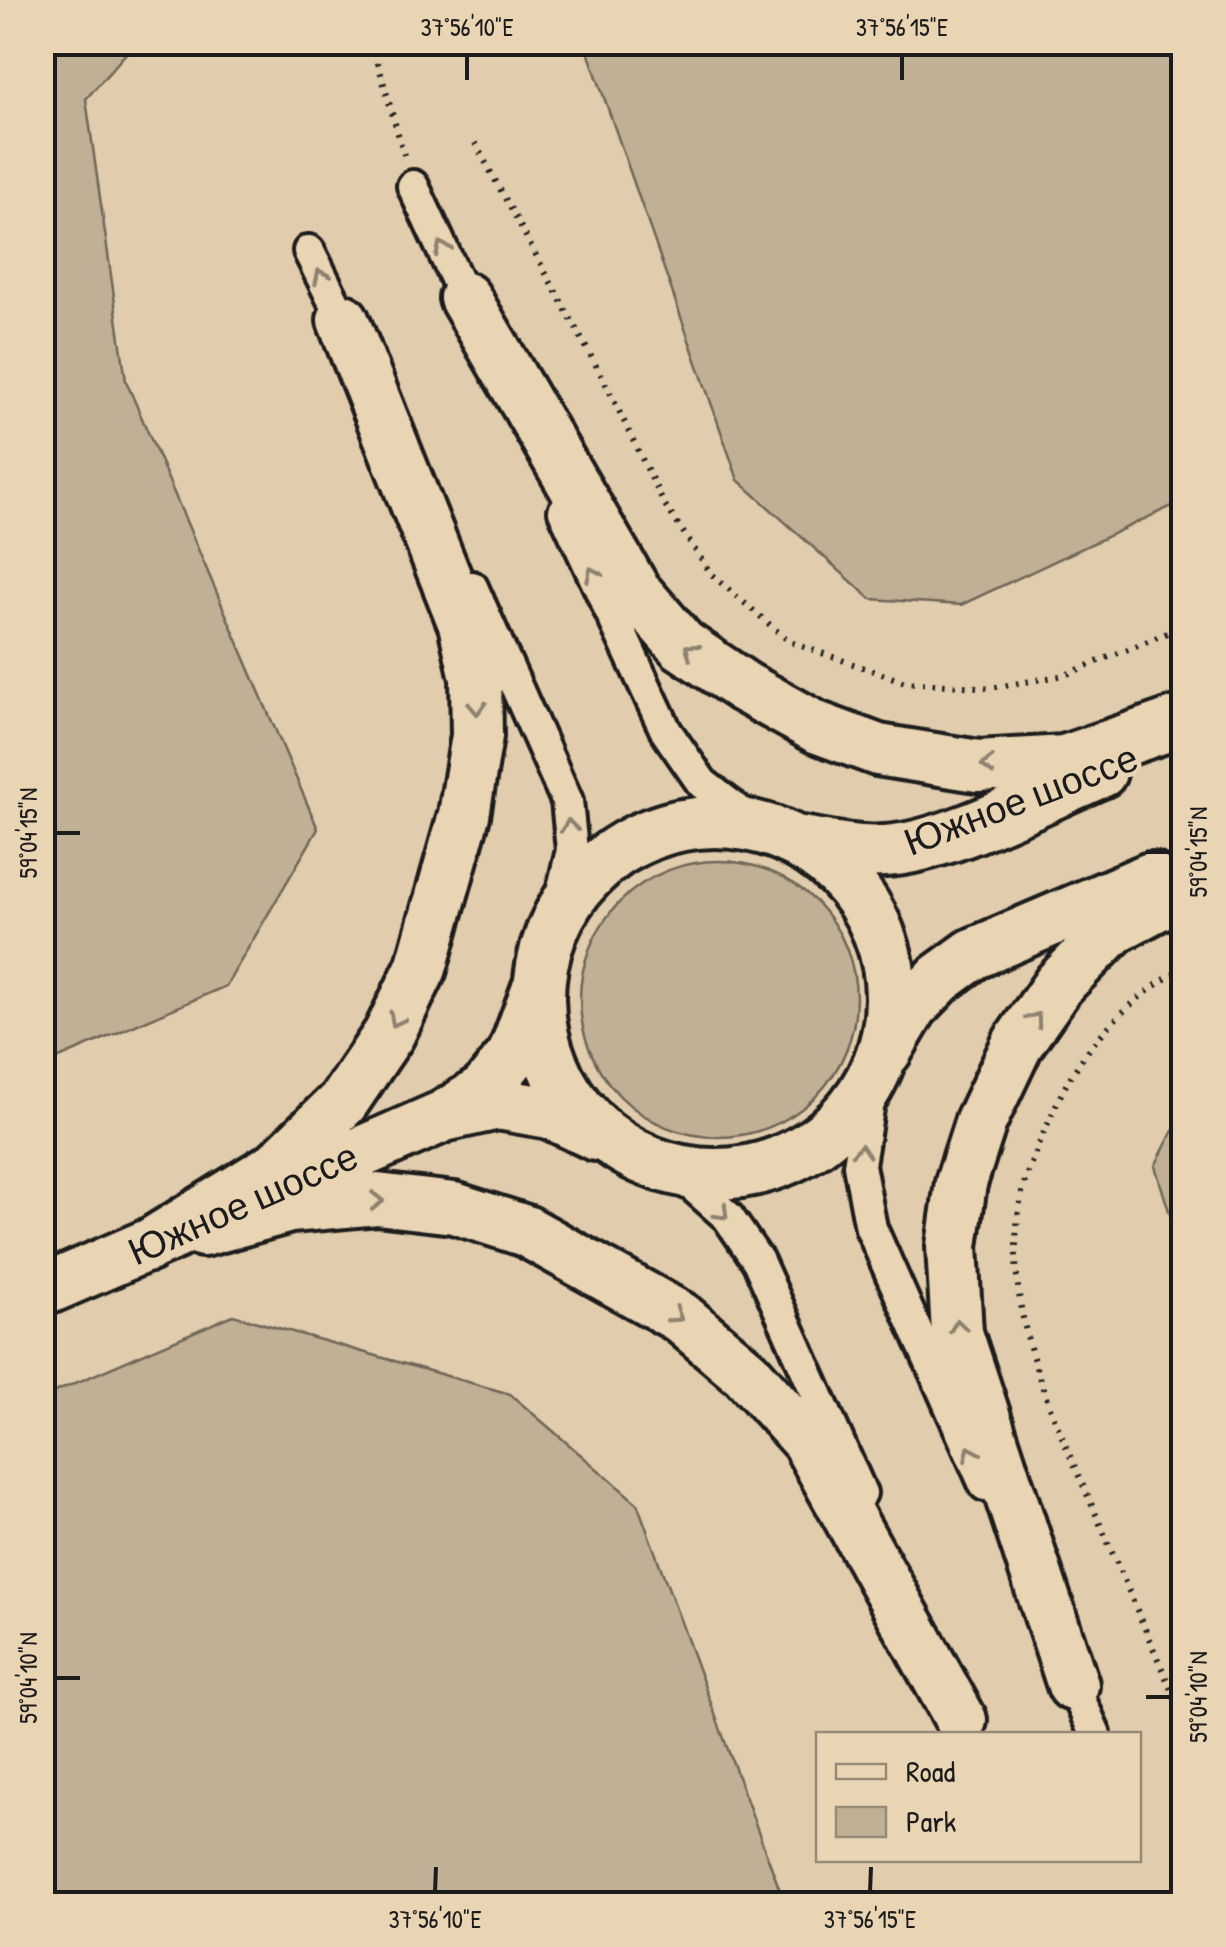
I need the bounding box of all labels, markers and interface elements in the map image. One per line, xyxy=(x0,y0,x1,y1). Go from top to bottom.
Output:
text: 37°56'10"E xyxy=(421,10,513,44)
text: 37°56'15"E xyxy=(856,10,948,44)
one-way arrow xyxy=(434,240,454,258)
one-way arrow xyxy=(314,268,334,286)
one-way arrow xyxy=(586,567,606,585)
one-way arrow xyxy=(684,644,702,661)
one-way arrow xyxy=(466,701,487,717)
street label: Южное шоссе xyxy=(896,731,1145,868)
one-way arrow xyxy=(980,754,996,775)
text: 59°04'15"N xyxy=(11,788,45,878)
text: 59°04'15"N xyxy=(1181,807,1215,897)
one-way arrow xyxy=(559,818,581,834)
one-way arrow xyxy=(388,1010,408,1028)
one-way arrow xyxy=(1023,1011,1041,1030)
street label: Южное шоссе xyxy=(119,1129,366,1277)
one-way arrow xyxy=(849,1142,871,1158)
one-way arrow xyxy=(370,1190,386,1211)
one-way arrow xyxy=(710,1201,728,1219)
one-way arrow xyxy=(665,1304,683,1323)
one-way arrow xyxy=(948,1318,969,1334)
one-way arrow xyxy=(963,1445,983,1463)
text: 59°04'10"N xyxy=(11,1632,45,1724)
text: 59°04'10"N xyxy=(1181,1651,1215,1743)
legend xyxy=(816,1732,1141,1862)
text: Road xyxy=(906,1751,955,1791)
text: Park xyxy=(906,1801,956,1841)
text: 37°56'10"E xyxy=(389,1902,481,1936)
text: 37°56'15"E xyxy=(824,1902,916,1936)

